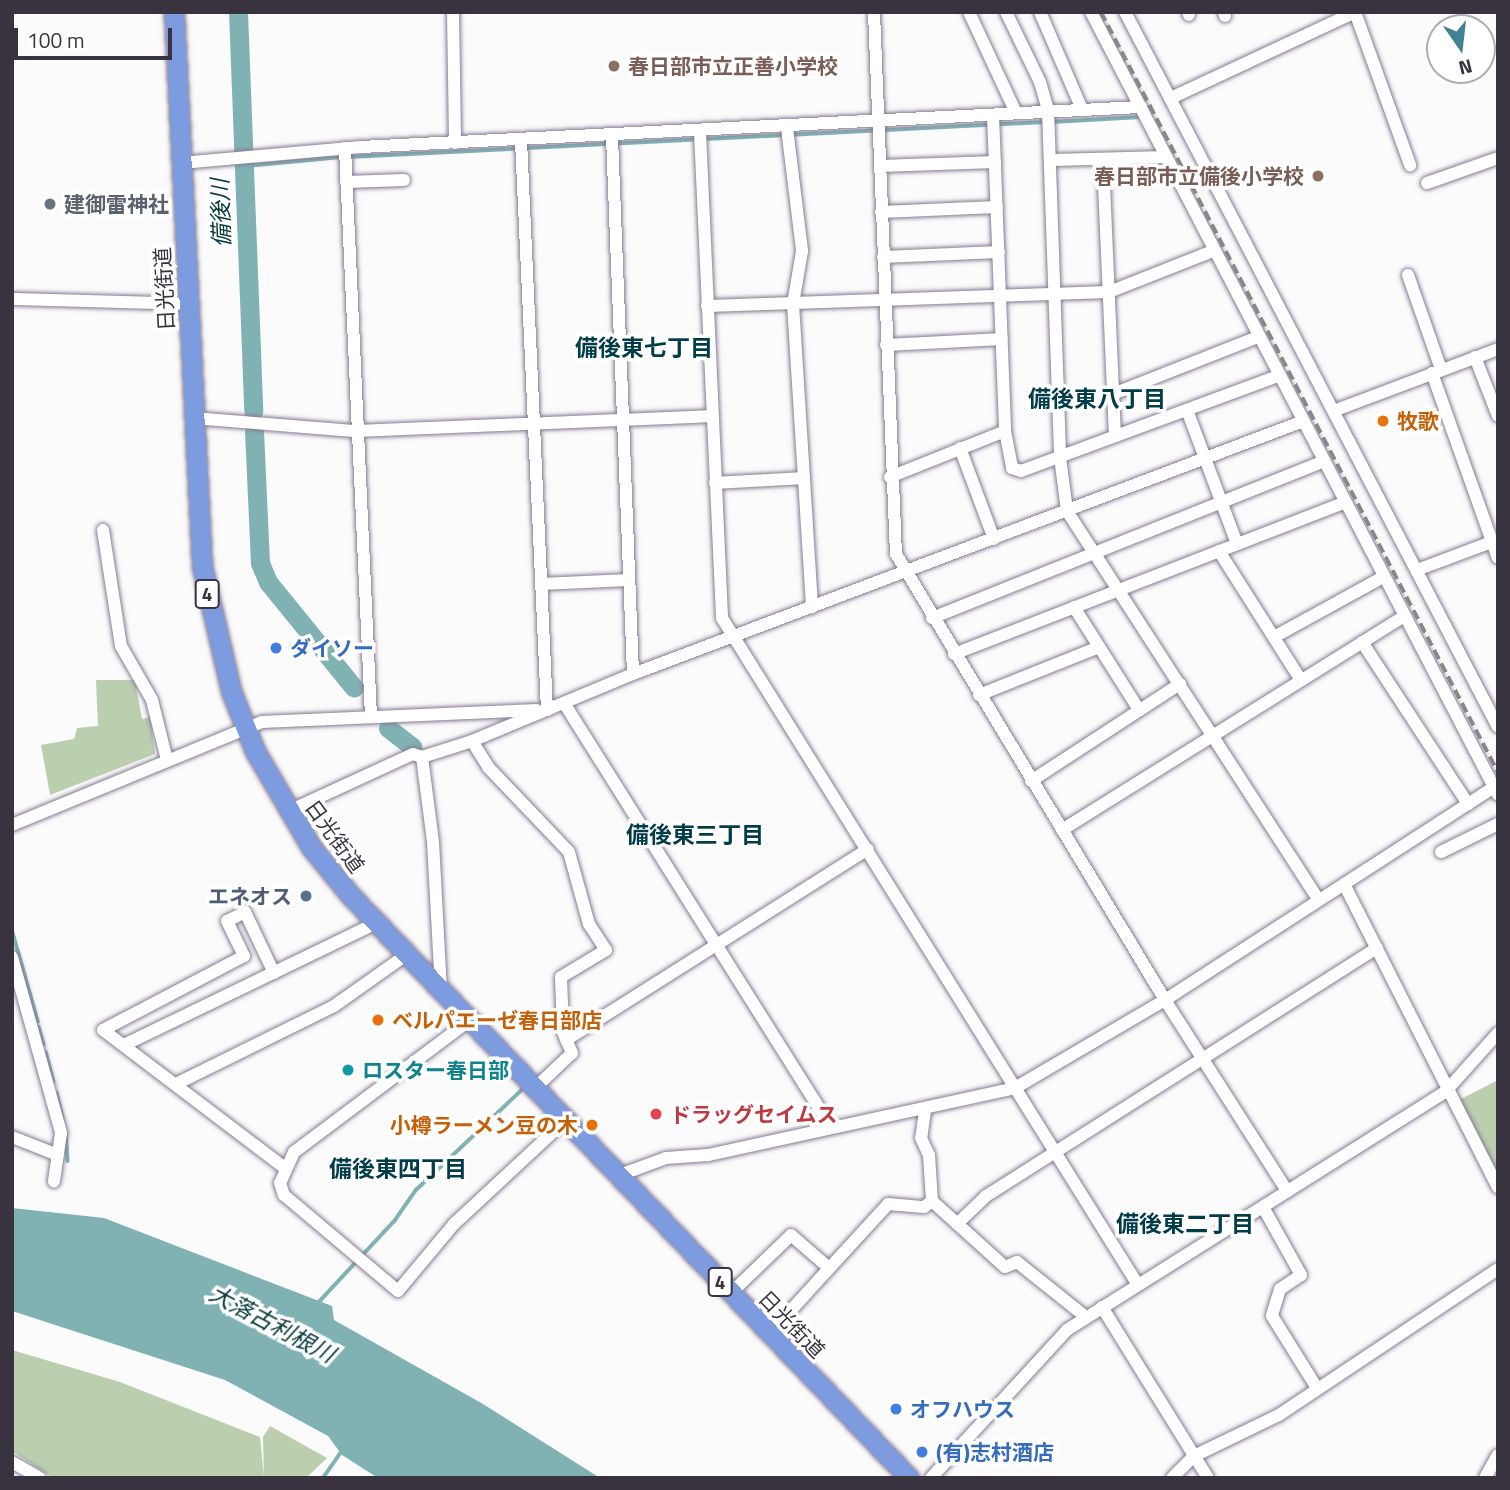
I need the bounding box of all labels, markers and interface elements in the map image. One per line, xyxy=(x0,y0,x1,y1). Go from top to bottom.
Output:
scale bar xyxy=(18,14,175,58)
north arrow xyxy=(1426,14,1496,84)
text: 100 m xyxy=(27,24,84,56)
text: N xyxy=(1456,52,1476,84)
place label: 春日部市立正善小学校 xyxy=(628,53,838,79)
marker: 春日部市立正善小学校 xyxy=(606,58,622,74)
place label: 春日部市立備後小学校 xyxy=(1094,163,1304,189)
marker: 春日部市立備後小学校 xyxy=(1310,168,1326,184)
water label: 備後川 xyxy=(206,178,236,248)
place label: 建御雷神社 xyxy=(64,191,169,217)
marker: 建御雷神社 xyxy=(42,196,58,212)
street label: 日光街道 xyxy=(149,246,179,332)
district label: 備後東七丁目 xyxy=(575,334,713,362)
district label: 備後東八丁目 xyxy=(1028,385,1166,413)
place label: 牧歌 xyxy=(1397,408,1439,434)
marker: 牧歌 xyxy=(1375,413,1391,429)
road number: 4 xyxy=(193,579,221,610)
place label: ダイソー xyxy=(290,635,374,661)
marker: ダイソー xyxy=(268,640,284,656)
street label: 日光街道 xyxy=(300,795,370,877)
district label: 備後東三丁目 xyxy=(626,821,764,849)
place label: エネオス xyxy=(208,883,292,909)
marker: エネオス xyxy=(298,888,314,904)
place label: ベルパエーゼ春日部店 xyxy=(392,1007,602,1033)
marker: ベルパエーゼ春日部店 xyxy=(370,1012,386,1028)
place label: ロスター春日部 xyxy=(362,1057,509,1083)
marker: ロスター春日部 xyxy=(340,1062,356,1078)
place label: ドラッグセイムス xyxy=(670,1101,838,1127)
marker: ドラッグセイムス xyxy=(648,1106,664,1122)
place label: 小樽ラーメン豆の木 xyxy=(389,1112,578,1138)
marker: 小樽ラーメン豆の木 xyxy=(584,1117,600,1133)
district label: 備後東四丁目 xyxy=(329,1155,467,1183)
district label: 備後東二丁目 xyxy=(1116,1210,1254,1238)
road number: 4 xyxy=(706,1266,734,1298)
water label: 大落古利根川 xyxy=(205,1279,339,1369)
street label: 日光街道 xyxy=(754,1285,830,1363)
place label: オフハウス xyxy=(910,1396,1015,1422)
marker: オフハウス xyxy=(888,1401,904,1417)
place label: (有)志村酒店 xyxy=(936,1439,1054,1465)
marker: (有)志村酒店 xyxy=(914,1444,930,1460)

